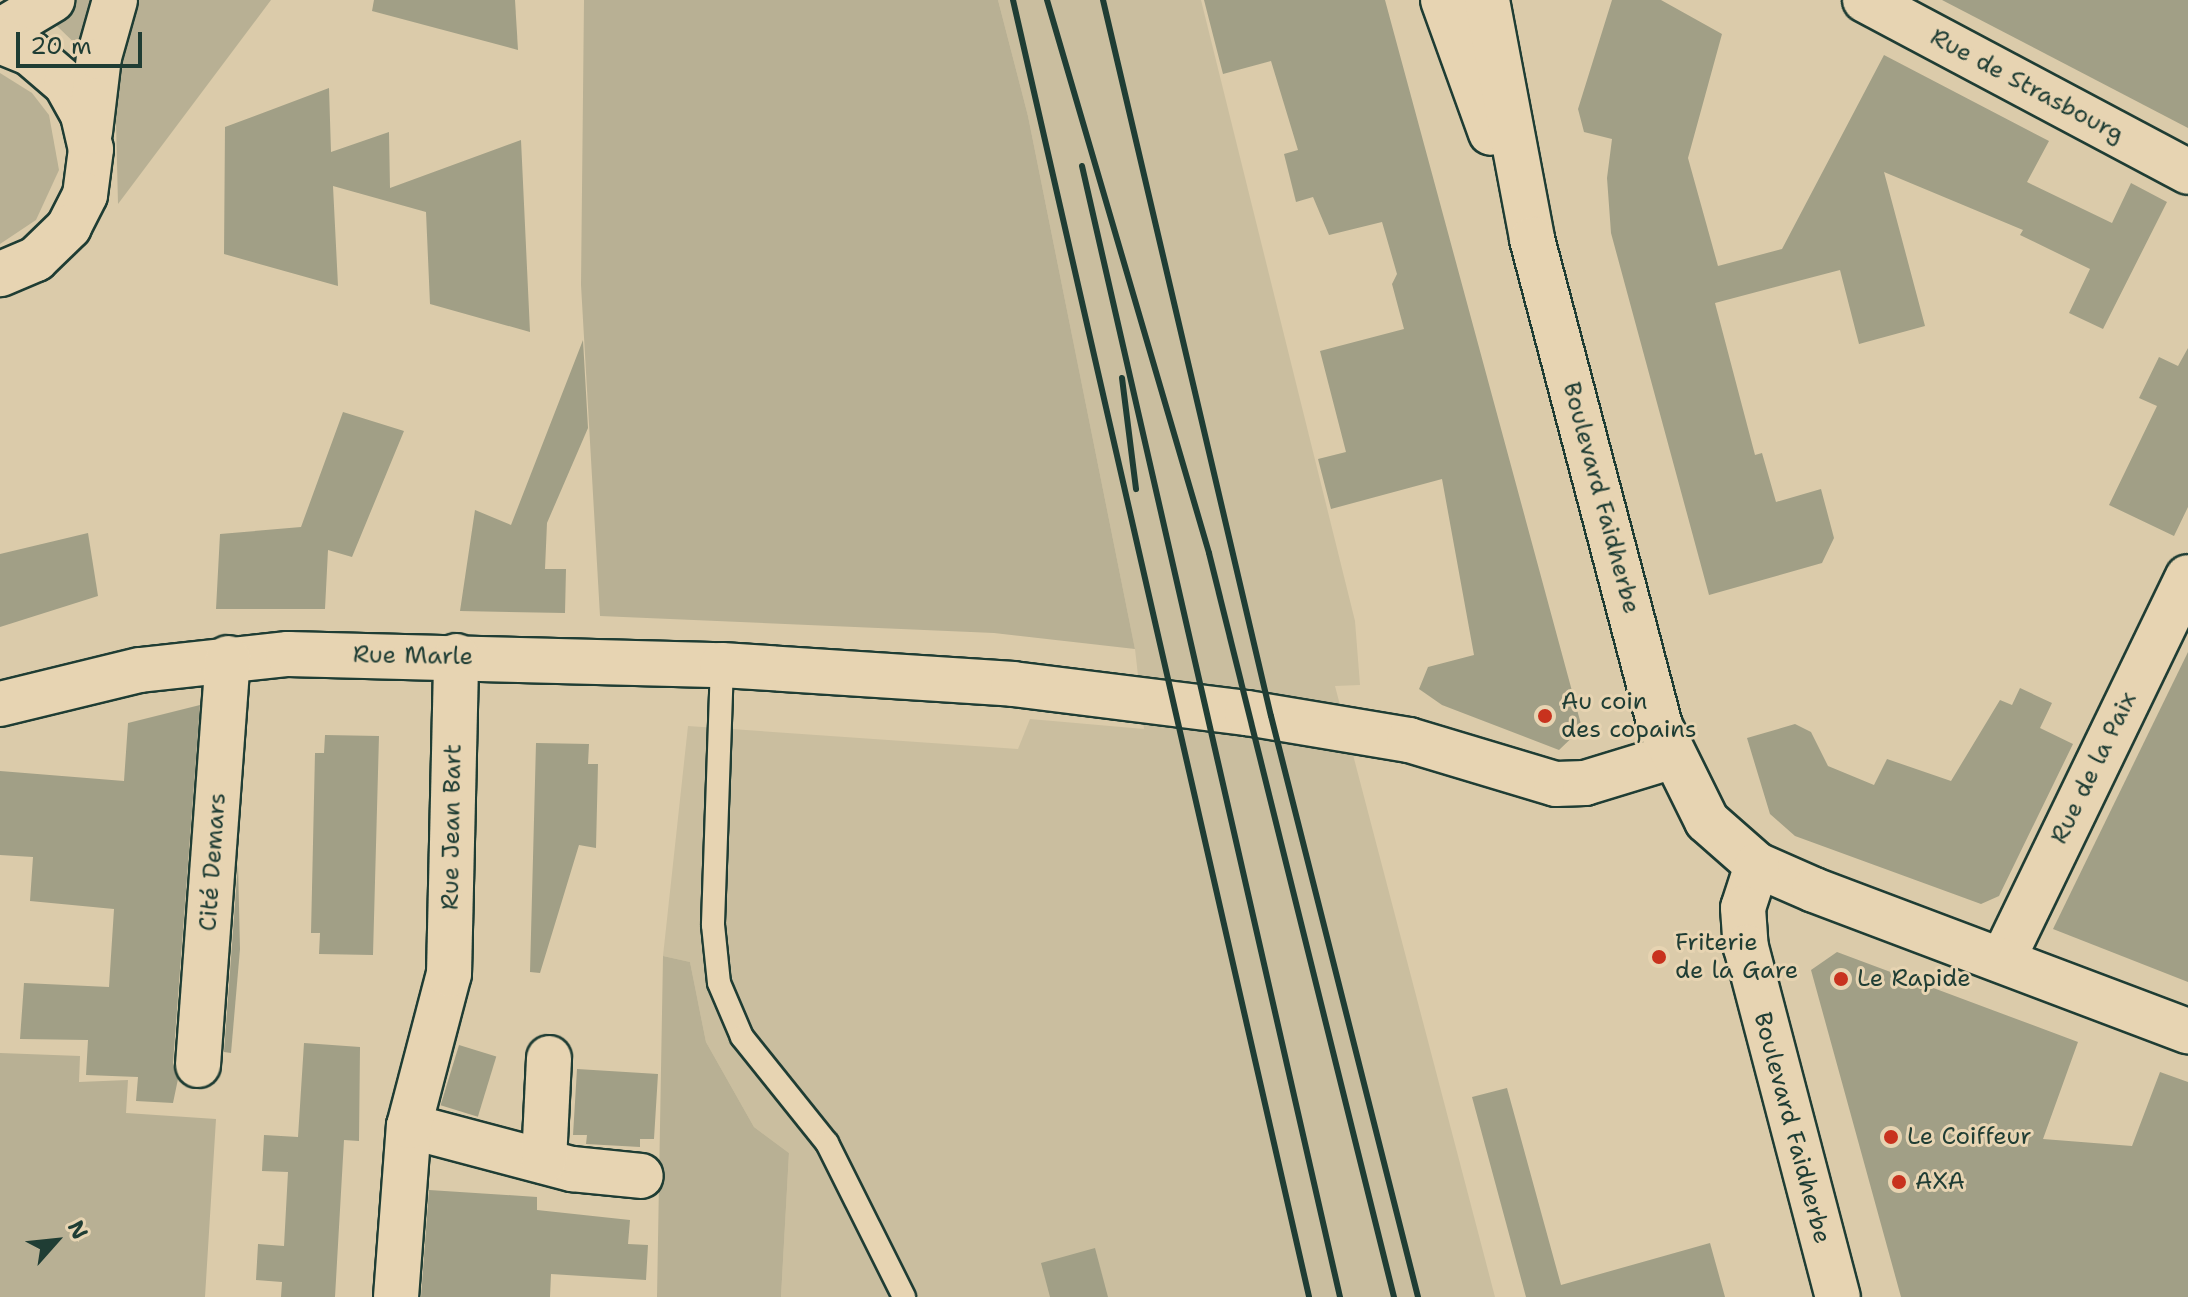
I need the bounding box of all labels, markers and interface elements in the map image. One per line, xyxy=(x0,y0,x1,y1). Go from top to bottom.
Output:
scale bar xyxy=(20,16,146,66)
street label: Rue de Strasbourg xyxy=(1925,23,2129,149)
text: 20 m xyxy=(30,30,92,62)
street label: Boulevard Faidherbe xyxy=(1556,379,1646,617)
street label: Rue Marle xyxy=(353,641,473,671)
street label: Rue de la Paix xyxy=(2045,687,2143,849)
place label: Au coin des copains xyxy=(1561,688,1697,744)
marker: Au coin des copains xyxy=(1536,707,1554,725)
street label: Rue Jean Bart xyxy=(436,744,468,910)
street label: Cité Demars xyxy=(194,792,232,932)
place label: Friterie de la Gare xyxy=(1675,929,1798,985)
marker: Friterie de la Gare xyxy=(1650,948,1668,966)
place label: Le Rapide xyxy=(1857,965,1971,993)
marker: Le Rapide xyxy=(1832,970,1850,988)
street label: Boulevard Faidherbe xyxy=(1747,1009,1837,1247)
place label: Le Coiffeur xyxy=(1907,1123,2032,1151)
marker: Le Coiffeur xyxy=(1882,1128,1900,1146)
place label: AXA xyxy=(1915,1168,1965,1196)
marker: AXA xyxy=(1890,1173,1908,1191)
north arrow xyxy=(16,1201,96,1281)
text: N xyxy=(61,1216,95,1244)

